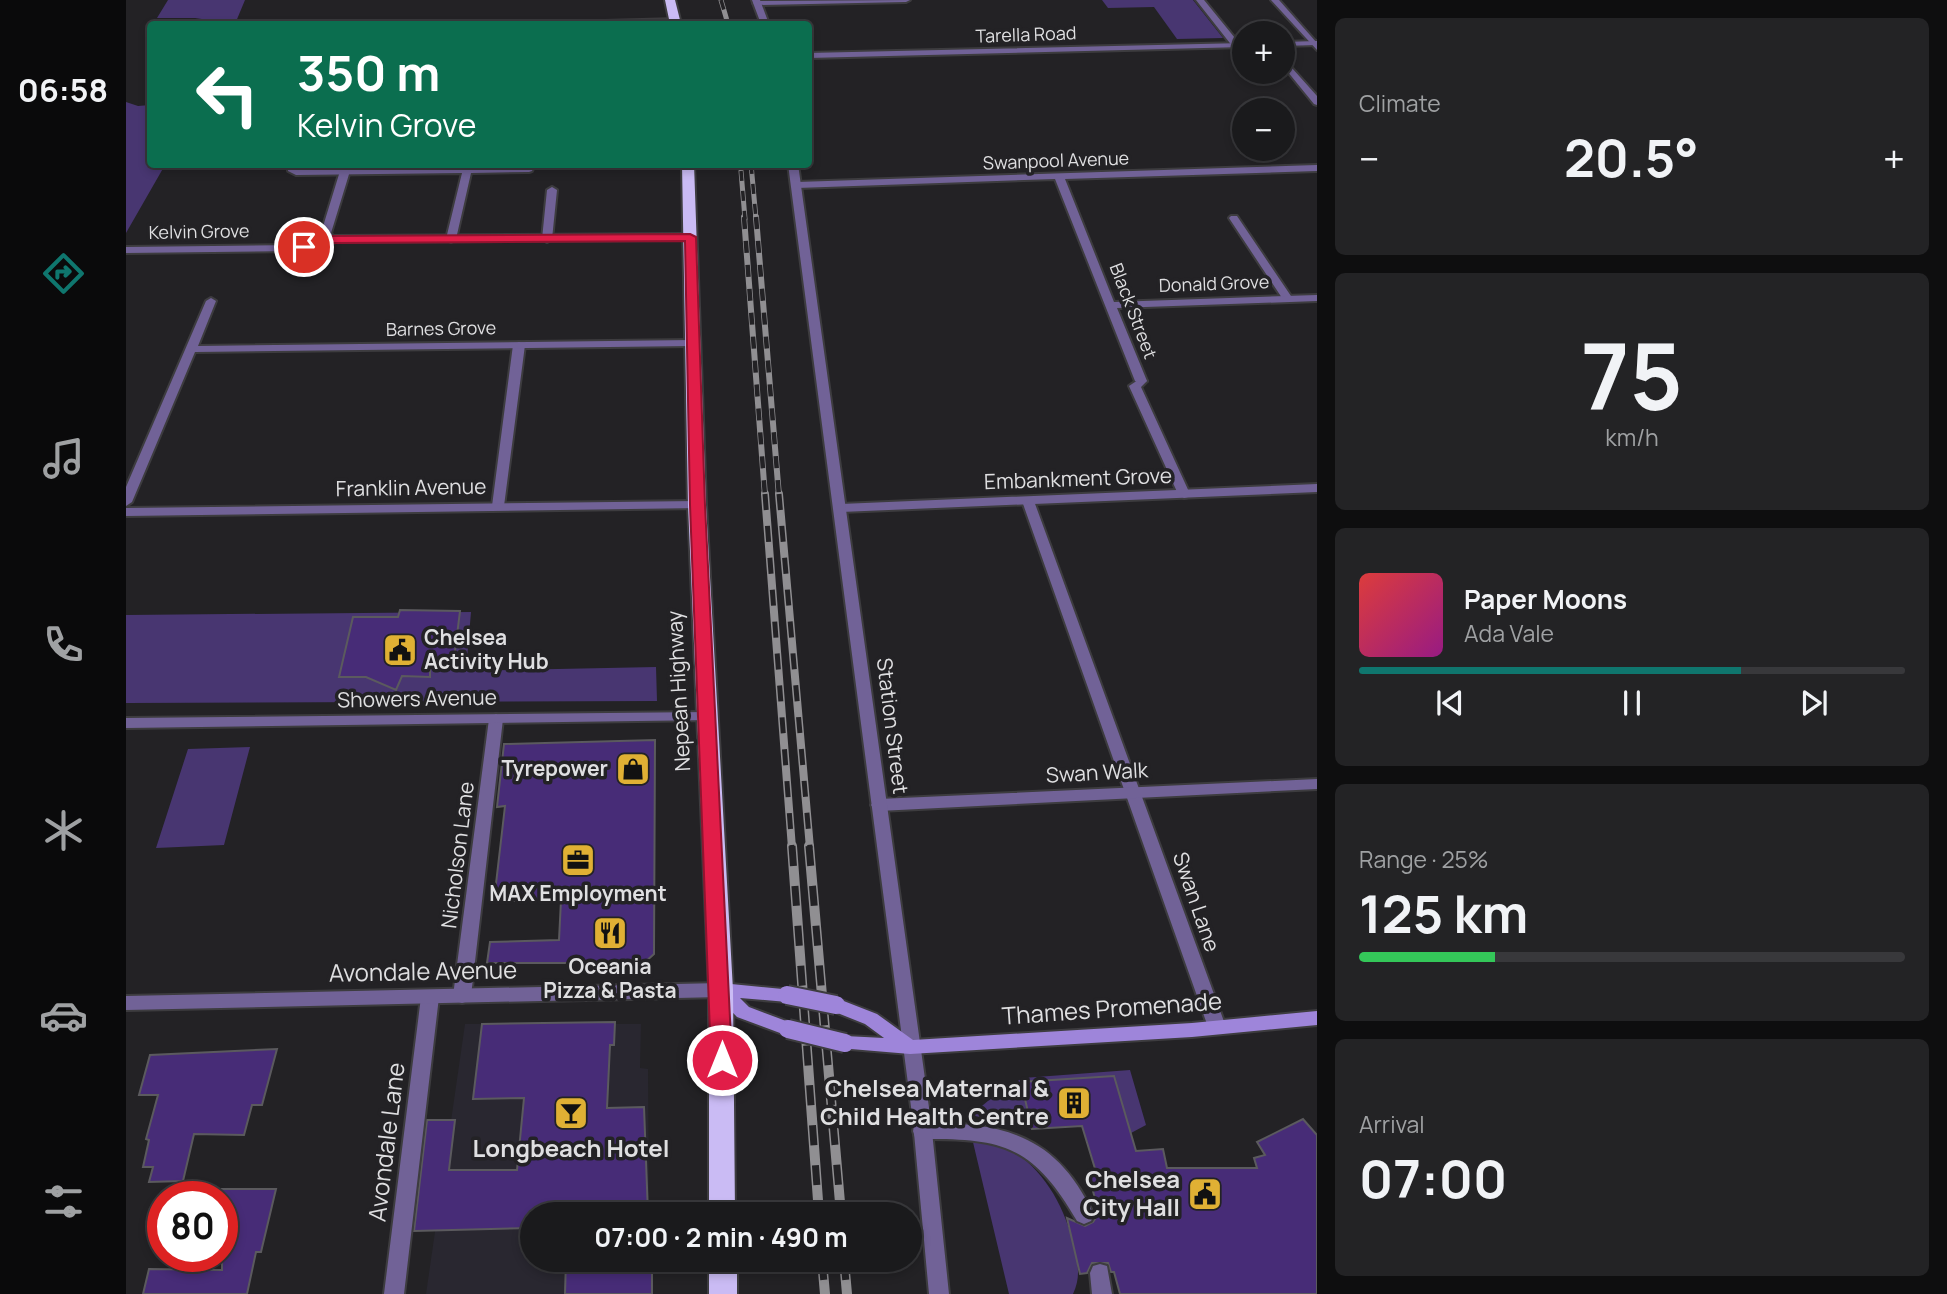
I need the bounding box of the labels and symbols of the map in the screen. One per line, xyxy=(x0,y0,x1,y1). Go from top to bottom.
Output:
street label: Tarella Road xyxy=(975,20,1077,48)
street label: Swanpool Avenue xyxy=(982,145,1130,175)
pin xyxy=(274,217,334,277)
street label: Kelvin Grove xyxy=(148,218,250,244)
street label: Black Street xyxy=(1105,259,1163,362)
street label: Donald Grove xyxy=(1158,269,1270,297)
street label: Barnes Grove xyxy=(386,315,496,341)
street label: Embankment Grove xyxy=(983,461,1173,495)
street label: Franklin Avenue xyxy=(335,472,487,502)
street label: Nepean Highway xyxy=(660,610,696,772)
place label: Chelsea Activity Hub xyxy=(424,623,549,675)
public building icon: Chelsea Activity Hub xyxy=(381,631,419,669)
street label: Station Street xyxy=(871,656,915,796)
street label: Showers Avenue xyxy=(337,683,497,713)
shop icon: Tyrepower xyxy=(614,750,652,788)
place label: Tyrepower xyxy=(502,754,608,782)
street label: Swan Walk xyxy=(1045,755,1149,789)
street label: Nicholson Lane xyxy=(434,780,480,930)
office icon: MAX Employment xyxy=(559,841,597,879)
street label: Swan Lane xyxy=(1167,848,1227,955)
place label: MAX Employment xyxy=(489,879,667,907)
restaurant icon: Oceania Pizza & Pasta xyxy=(591,914,629,952)
street label: Avondale Avenue xyxy=(328,952,517,989)
place label: Oceania Pizza & Pasta xyxy=(543,952,677,1004)
street label: Thames Promenade xyxy=(1001,983,1223,1032)
position arrow xyxy=(685,1023,759,1097)
street label: Avondale Lane xyxy=(359,1060,412,1223)
place label: Chelsea Maternal & Child Health Centre xyxy=(820,1071,1049,1132)
building icon: Chelsea Maternal & Child Health Centre xyxy=(1055,1084,1093,1122)
bar icon: Longbeach Hotel xyxy=(552,1094,590,1132)
place label: Longbeach Hotel xyxy=(473,1131,669,1164)
place label: Chelsea City Hall xyxy=(1083,1162,1180,1223)
public building icon: Chelsea City Hall xyxy=(1186,1175,1224,1213)
speed limit sign: 80 xyxy=(147,1181,238,1272)

